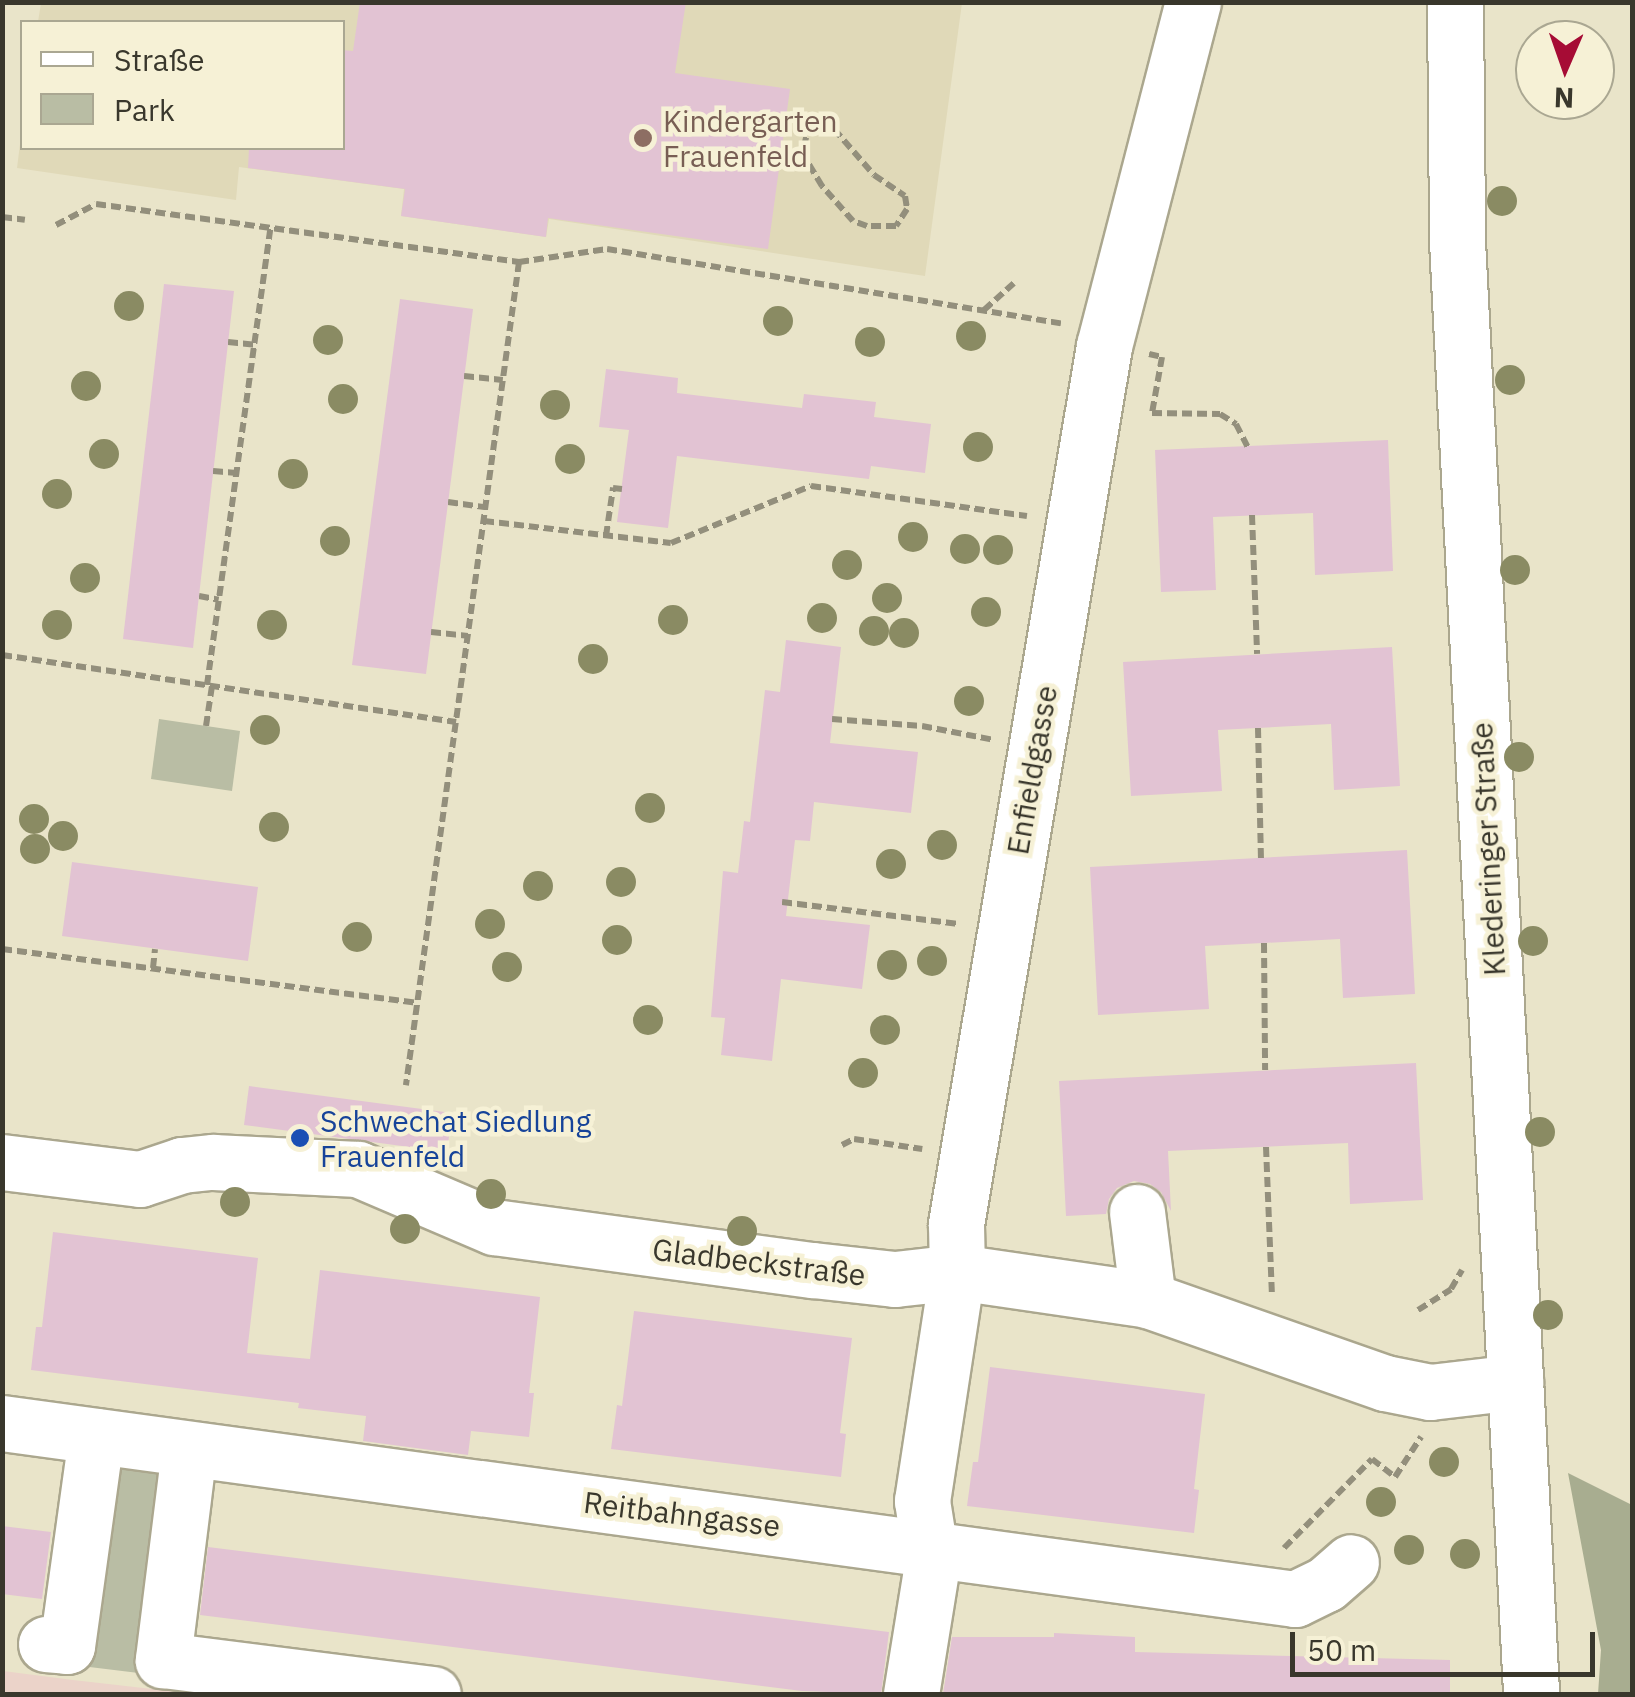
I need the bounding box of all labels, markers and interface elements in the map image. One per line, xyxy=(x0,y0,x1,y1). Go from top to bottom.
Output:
legend xyxy=(20,20,345,150)
north arrow xyxy=(1515,20,1615,120)
text: Straße xyxy=(114,40,205,79)
text: N xyxy=(1553,80,1575,117)
text: Park xyxy=(114,90,175,129)
place label: Kindergarten Frauenfeld xyxy=(663,103,838,174)
marker: Kindergarten Frauenfeld xyxy=(632,127,654,149)
street label: Enfieldgasse xyxy=(999,683,1065,857)
street label: Klederinger Straße xyxy=(1463,721,1513,977)
place label: Schwechat Siedlung Frauenfeld xyxy=(320,1103,591,1174)
marker: Schwechat Siedlung Frauenfeld xyxy=(289,1127,311,1149)
street label: Gladbeckstraße xyxy=(650,1231,868,1293)
street label: Reitbahngasse xyxy=(582,1484,782,1544)
scale bar xyxy=(1295,1612,1600,1674)
text: 50 m xyxy=(1307,1630,1376,1669)

